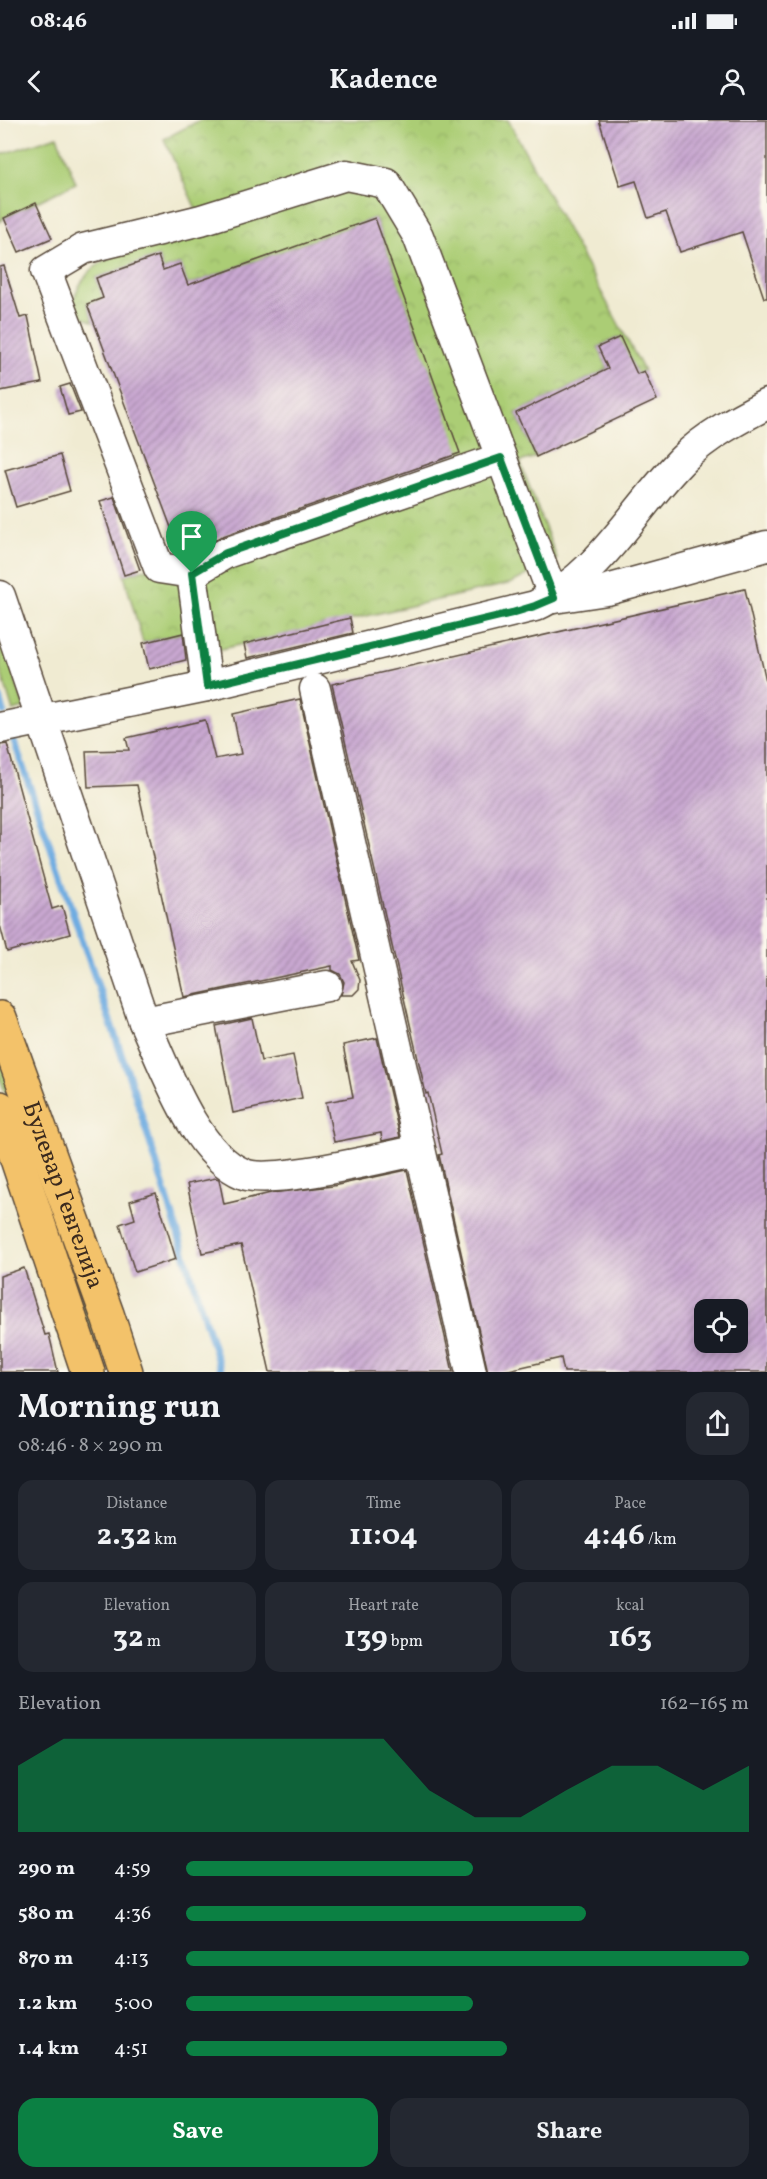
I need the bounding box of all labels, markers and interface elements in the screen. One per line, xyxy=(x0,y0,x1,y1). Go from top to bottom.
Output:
text: 08:46 xyxy=(30,6,87,37)
text: Kadence xyxy=(329,62,438,100)
icon: back xyxy=(18,65,51,98)
icon: person xyxy=(716,65,749,98)
pin xyxy=(166,511,217,573)
icon: arrive xyxy=(175,520,208,553)
street label: Булевар Гевгелија xyxy=(13,1097,112,1294)
map controls xyxy=(694,1299,748,1353)
button: locate xyxy=(694,1299,748,1353)
text: Morning run xyxy=(18,1386,221,1432)
button: share xyxy=(686,1392,749,1455)
text: 08:46 · 8 × 290 m xyxy=(18,1432,163,1460)
text: Distance xyxy=(106,1493,167,1515)
text: Time xyxy=(366,1493,401,1515)
text: Pace xyxy=(614,1493,646,1515)
text: 2.32 xyxy=(97,1515,151,1557)
text: 11:04 xyxy=(349,1515,418,1557)
text: 4:46 xyxy=(584,1515,645,1557)
text: km xyxy=(151,1529,177,1551)
text: /km xyxy=(645,1529,677,1551)
text: Elevation xyxy=(104,1595,170,1617)
text: Heart rate xyxy=(348,1595,419,1617)
text: kcal xyxy=(616,1595,644,1617)
text: 32 xyxy=(113,1617,144,1659)
text: 139 xyxy=(344,1617,388,1659)
text: 163 xyxy=(608,1617,652,1659)
text: m xyxy=(144,1631,161,1653)
text: bpm xyxy=(388,1631,423,1653)
text: Elevation xyxy=(18,1690,101,1718)
text: 162–165 m xyxy=(660,1690,749,1718)
text: 290 m xyxy=(18,1855,75,1883)
text: 4:59 xyxy=(114,1855,150,1883)
text: 580 m xyxy=(18,1900,74,1928)
text: 4:36 xyxy=(114,1900,151,1928)
text: 870 m xyxy=(18,1945,73,1973)
text: 4:13 xyxy=(114,1945,149,1973)
text: 1.2 km xyxy=(18,1990,78,2018)
text: 5:00 xyxy=(114,1990,153,2018)
text: 1.4 km xyxy=(18,2035,79,2063)
text: 4:51 xyxy=(114,2035,148,2063)
button: Save xyxy=(18,2098,378,2167)
button: Share xyxy=(390,2098,749,2167)

